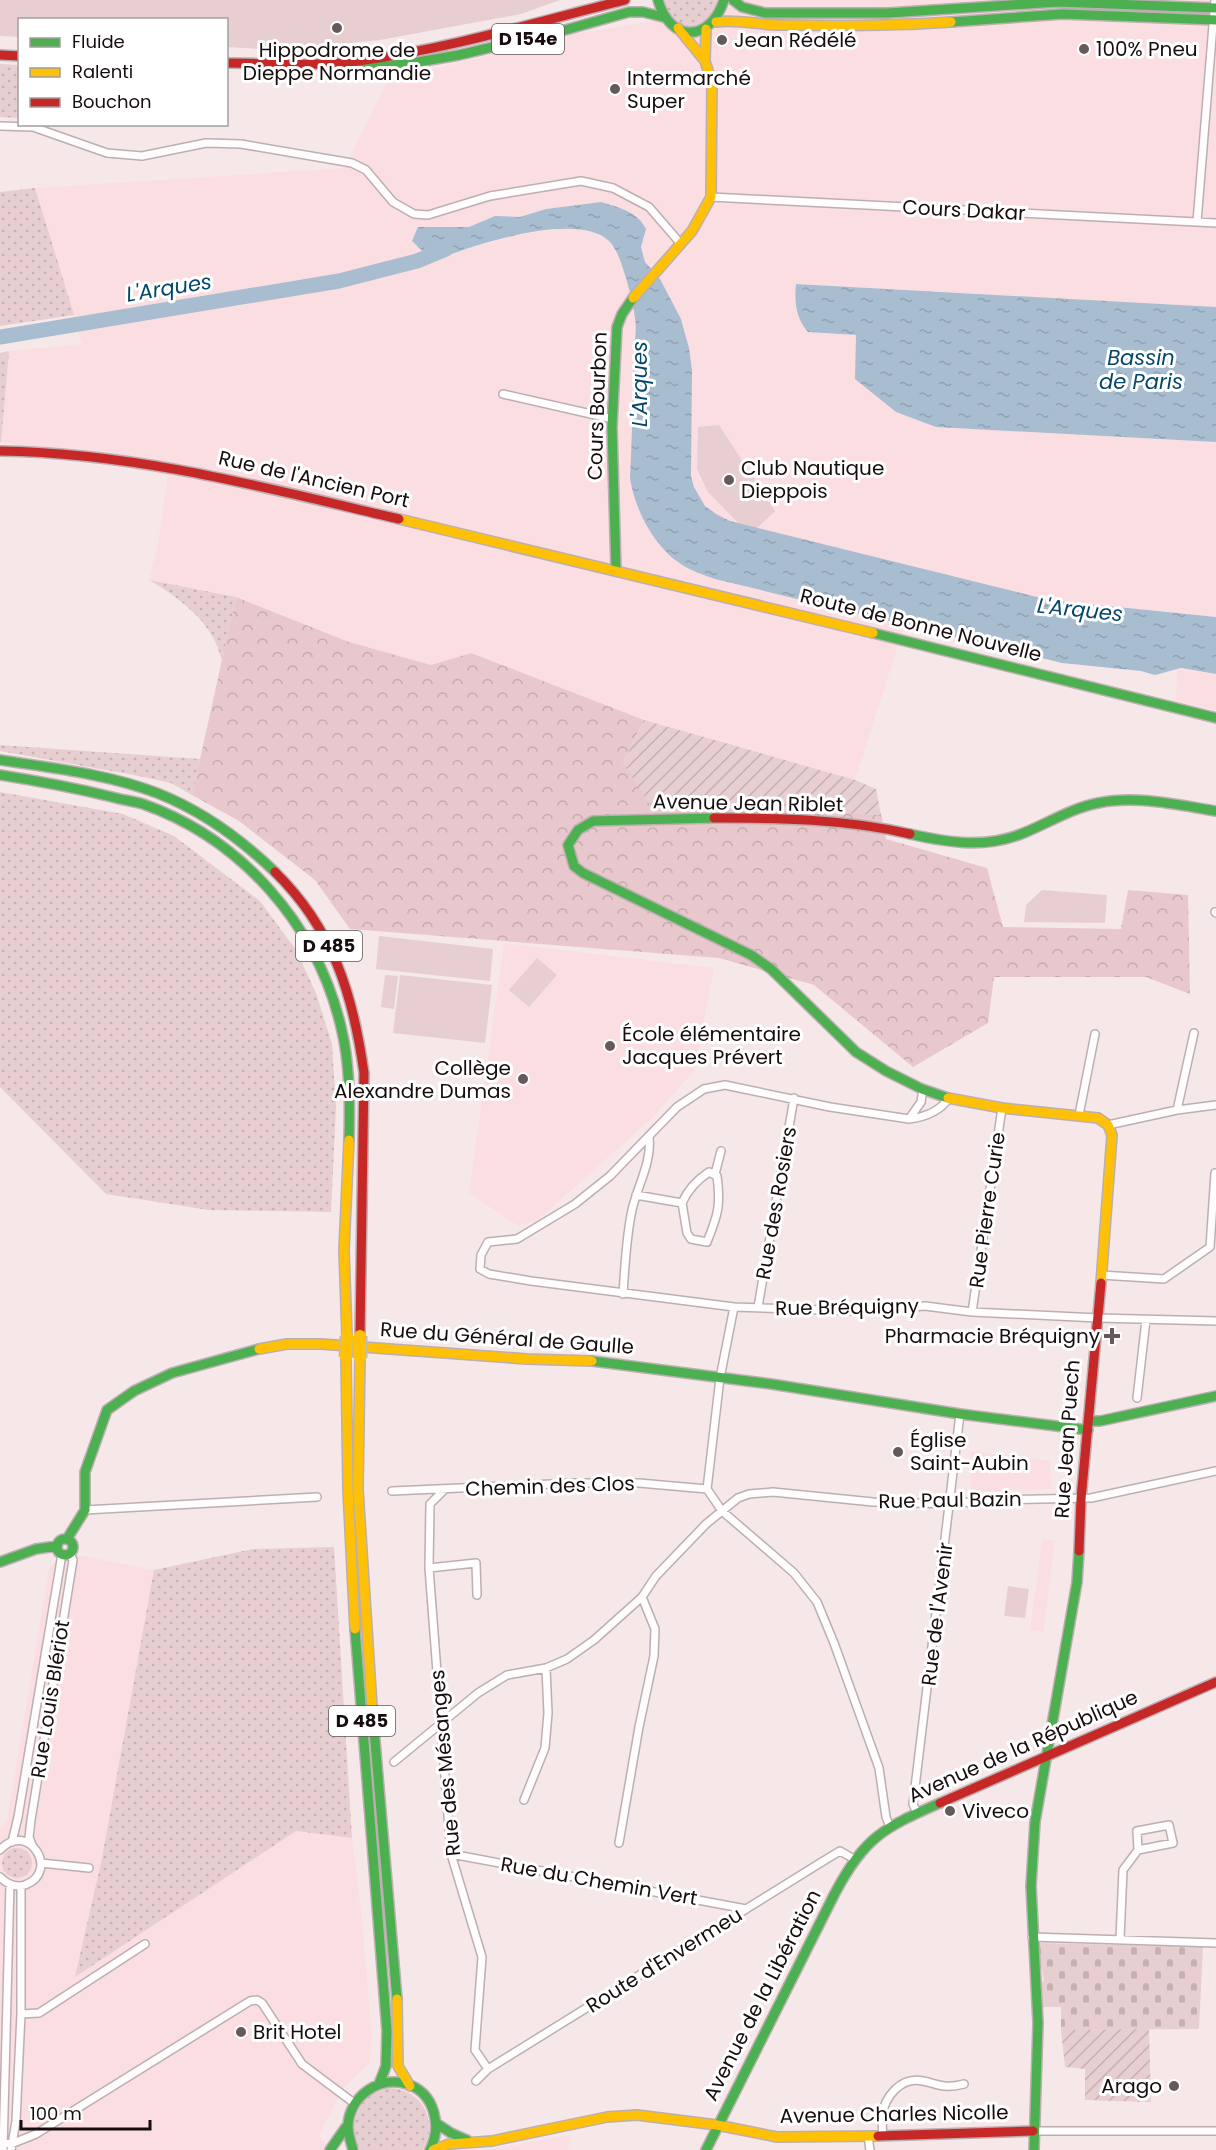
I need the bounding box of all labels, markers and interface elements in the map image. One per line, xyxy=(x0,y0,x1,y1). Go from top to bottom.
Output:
legend xyxy=(18,18,228,126)
marker: Hippodrome de Dieppe Normandie xyxy=(330,21,344,35)
road number: D 154e xyxy=(492,24,564,54)
place label: Jean Rédélé xyxy=(734,26,856,54)
text: Fluide xyxy=(72,29,125,54)
marker: Jean Rédélé xyxy=(715,33,729,47)
place label: 100% Pneu xyxy=(1096,35,1198,63)
place label: Hippodrome de Dieppe Normandie xyxy=(243,36,431,87)
marker: 100% Pneu xyxy=(1077,42,1091,56)
text: Ralenti xyxy=(72,59,133,84)
place label: Intermarché Super xyxy=(627,64,751,115)
marker: Intermarché Super xyxy=(608,82,622,96)
text: Bouchon xyxy=(72,89,152,114)
street label: Cours Dakar xyxy=(902,193,1026,227)
water label: L'Arques xyxy=(124,266,214,309)
street label: Cours Bourbon xyxy=(580,331,614,481)
water label: L'Arques xyxy=(625,341,654,427)
water label: Bassin de Paris xyxy=(1099,343,1183,396)
street label: Rue de l'Ancien Port xyxy=(216,443,412,515)
place label: Club Nautique Dieppois xyxy=(741,454,884,505)
marker: Club Nautique Dieppois xyxy=(722,473,736,487)
street label: Route de Bonne Nouvelle xyxy=(797,581,1045,669)
water label: L'Arques xyxy=(1036,591,1124,628)
street label: Avenue Jean Riblet xyxy=(653,787,843,819)
road number: D 485 xyxy=(296,931,362,961)
place label: École élémentaire Jacques Prévert xyxy=(622,1020,801,1071)
marker: École élémentaire Jacques Prévert xyxy=(603,1039,617,1053)
place label: Collège Alexandre Dumas xyxy=(334,1054,511,1105)
marker: Collège Alexandre Dumas xyxy=(516,1072,530,1086)
street label: Rue des Rosiers xyxy=(749,1124,803,1282)
street label: Rue Pierre Curie xyxy=(962,1130,1012,1290)
street label: Rue Bréquigny xyxy=(775,1292,919,1322)
street label: Rue du Général de Gaulle xyxy=(379,1315,635,1361)
place label: Pharmacie Bréquigny xyxy=(885,1322,1100,1350)
marker: Pharmacie Bréquigny xyxy=(1105,1329,1119,1343)
street label: Rue Jean Puech xyxy=(1047,1359,1087,1519)
place label: Église Saint-Aubin xyxy=(910,1426,1029,1477)
marker: Église Saint-Aubin xyxy=(891,1445,905,1459)
street label: Chemin des Clos xyxy=(465,1469,635,1503)
street label: Rue Paul Bazin xyxy=(878,1485,1022,1515)
street label: Rue de l'Avenir xyxy=(914,1541,960,1687)
street label: Rue Louis Blériot xyxy=(24,1618,76,1780)
street label: Rue des Mésanges xyxy=(423,1669,467,1857)
street label: Avenue de la République xyxy=(904,1683,1142,1809)
road number: D 485 xyxy=(329,1706,395,1736)
place label: Viveco xyxy=(962,1797,1029,1825)
marker: Viveco xyxy=(943,1804,957,1818)
street label: Rue du Chemin Vert xyxy=(498,1850,700,1912)
street label: Avenue de la Libération xyxy=(696,1885,828,2105)
street label: Route d'Envermeu xyxy=(581,1901,747,2019)
place label: Brit Hotel xyxy=(253,2018,342,2046)
marker: Brit Hotel xyxy=(234,2025,248,2039)
place label: Arago xyxy=(1101,2072,1162,2100)
marker: Arago xyxy=(1167,2079,1181,2093)
scale bar xyxy=(21,2093,150,2131)
street label: Avenue Charles Nicolle xyxy=(779,2098,1009,2130)
text: 100 m xyxy=(30,2101,82,2126)

